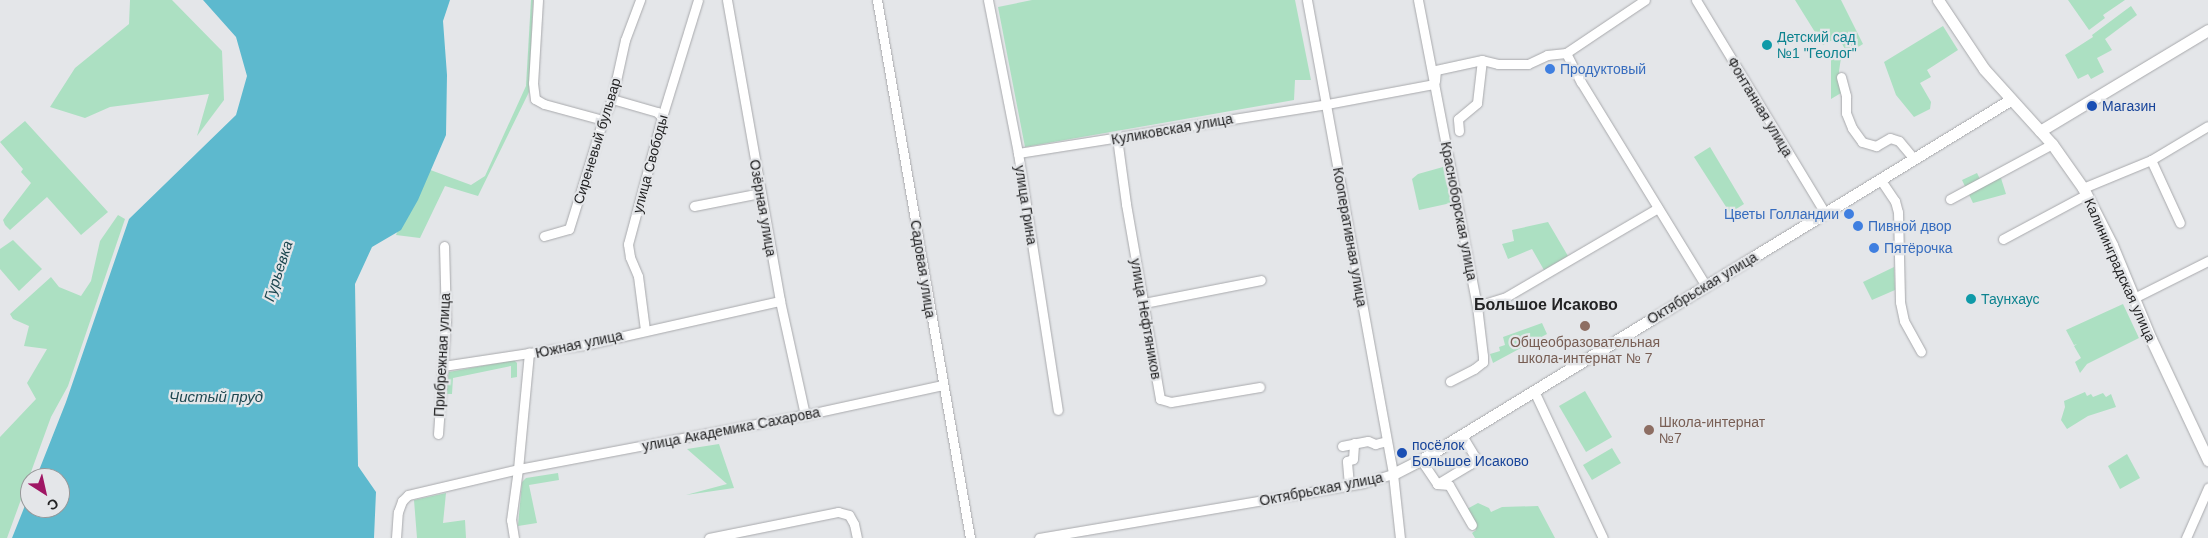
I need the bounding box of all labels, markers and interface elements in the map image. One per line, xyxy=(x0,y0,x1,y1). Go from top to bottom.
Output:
place label: Детский сад №1 "Геолог" xyxy=(1777,29,1857,62)
marker: Детский сад №1 "Геолог" xyxy=(1761,39,1773,51)
street label: Фонтанная улица xyxy=(1724,54,1796,160)
place label: Продуктовый xyxy=(1560,61,1646,77)
marker: Продуктовый xyxy=(1544,63,1556,75)
street label: Сиреневый бульвар xyxy=(570,76,624,206)
place label: Магазин xyxy=(2102,98,2156,114)
marker: Магазин xyxy=(2086,100,2098,112)
street label: Куликовская улица xyxy=(1110,110,1234,148)
street label: улица Свободы xyxy=(629,113,671,215)
street label: Красноборская улица xyxy=(1437,140,1481,282)
street label: Озёрная улица xyxy=(746,158,780,258)
street label: улица Грина xyxy=(1011,164,1041,246)
street label: Кооперативная улица xyxy=(1329,166,1371,308)
street label: Калининградская улица xyxy=(2081,196,2159,344)
place label: Цветы Голландии xyxy=(1724,206,1839,222)
marker: Цветы Голландии xyxy=(1843,208,1855,220)
place label: Пивной двор xyxy=(1868,218,1952,234)
street label: Садовая улица xyxy=(907,219,939,319)
marker: Пивной двор xyxy=(1852,220,1864,232)
water label: Гурьевка xyxy=(260,238,296,304)
place label: Пятёрочка xyxy=(1884,240,1953,256)
marker: Пятёрочка xyxy=(1868,242,1880,254)
street label: Октябрьская улица xyxy=(1644,248,1760,328)
street label: улица Нефтяников xyxy=(1127,257,1165,381)
place label: Таунхаус xyxy=(1981,291,2040,307)
street label: Прибрежная улица xyxy=(430,293,454,417)
marker: Таунхаус xyxy=(1965,293,1977,305)
district label: Большое Исаково xyxy=(1474,295,1618,315)
marker: Общеобразовательная школа-интернат № 7 xyxy=(1579,320,1591,332)
street label: Южная улица xyxy=(534,327,624,361)
place label: Общеобразовательная школа-интернат № 7 xyxy=(1510,334,1660,367)
water label: Чистый пруд xyxy=(169,388,263,406)
street label: улица Академика Сахарова xyxy=(641,404,821,454)
place label: Школа-интернат №7 xyxy=(1659,414,1765,447)
marker: Школа-интернат №7 xyxy=(1643,424,1655,436)
place label: посёлок Большое Исаково xyxy=(1412,437,1529,470)
marker: посёлок Большое Исаково xyxy=(1396,447,1408,459)
north arrow xyxy=(20,468,70,518)
street label: Октябрьская улица xyxy=(1258,469,1384,509)
text: С xyxy=(44,495,62,514)

